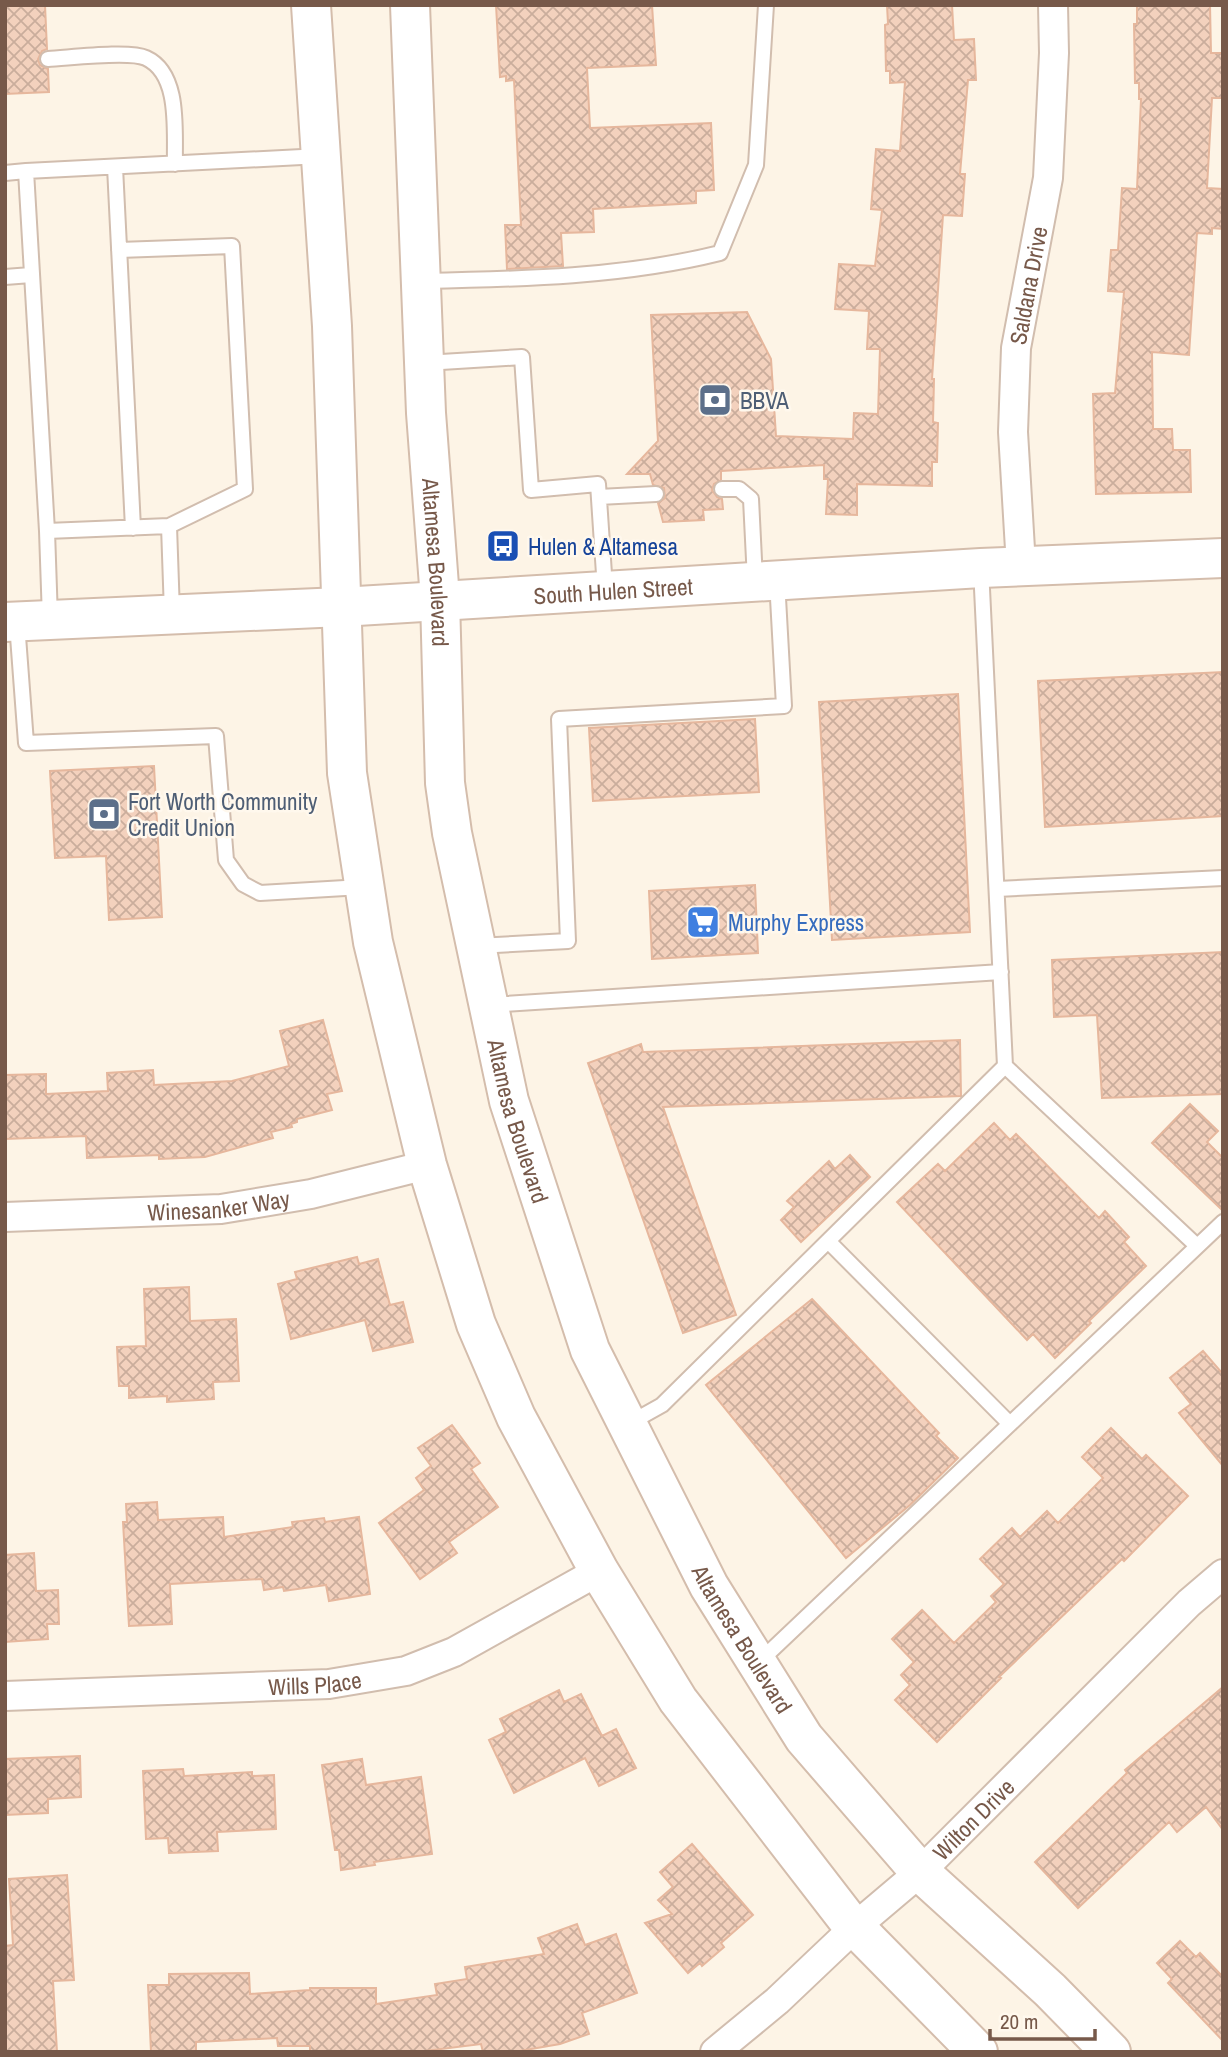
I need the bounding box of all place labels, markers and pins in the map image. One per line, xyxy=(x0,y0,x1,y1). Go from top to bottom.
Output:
bank icon: BBVA xyxy=(696,381,734,419)
place label: BBVA xyxy=(740,385,789,416)
bus stop icon: Hulen & Altamesa xyxy=(484,527,522,565)
place label: Hulen & Altamesa xyxy=(528,531,678,562)
place label: Fort Worth Community Credit Union xyxy=(128,786,318,843)
bank icon: Fort Worth Community Credit Union xyxy=(85,795,123,833)
supermarket icon: Murphy Express xyxy=(684,903,722,941)
place label: Murphy Express xyxy=(728,907,864,938)

